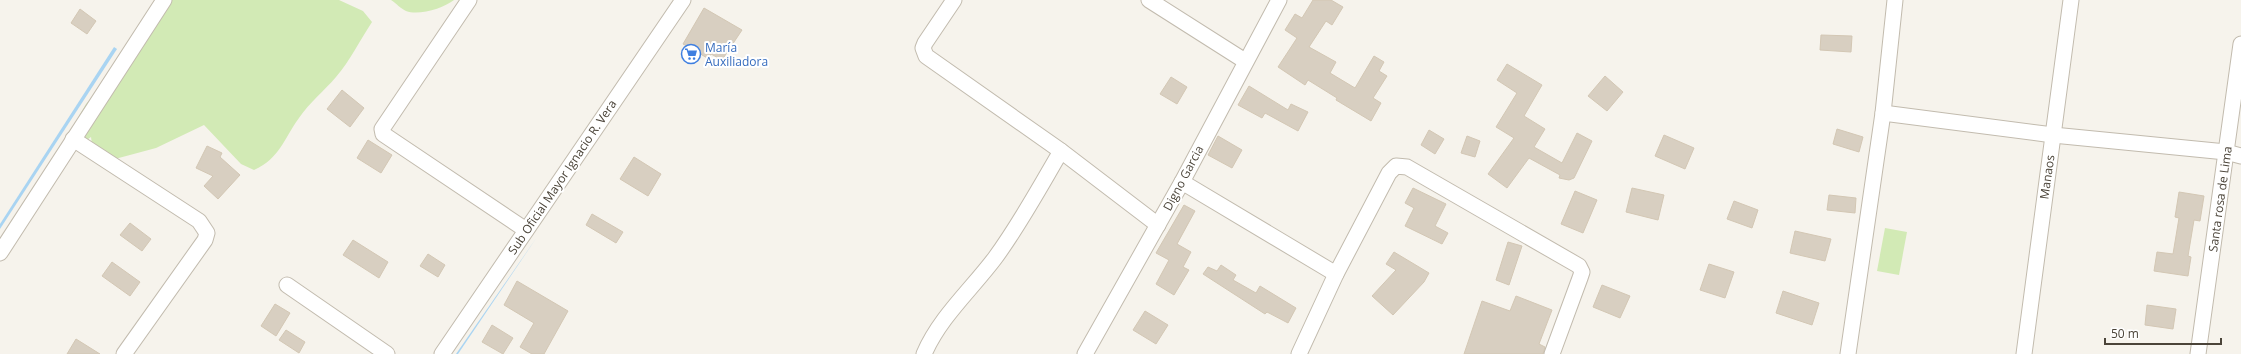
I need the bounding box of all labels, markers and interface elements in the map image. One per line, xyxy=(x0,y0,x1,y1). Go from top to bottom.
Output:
place label: María Auxiliadora xyxy=(705,39,768,70)
supermarket icon: María Auxiliadora xyxy=(680,43,702,65)
street label: Sub Oficial Mayor Ignacio R. Vera xyxy=(504,96,620,258)
street label: Digno Garcia xyxy=(1159,142,1207,214)
street label: Santa rosa de Lima xyxy=(2204,145,2236,253)
street label: Manaos xyxy=(2035,154,2059,200)
scale bar xyxy=(2105,320,2221,346)
text: 50 m xyxy=(2111,325,2139,342)

